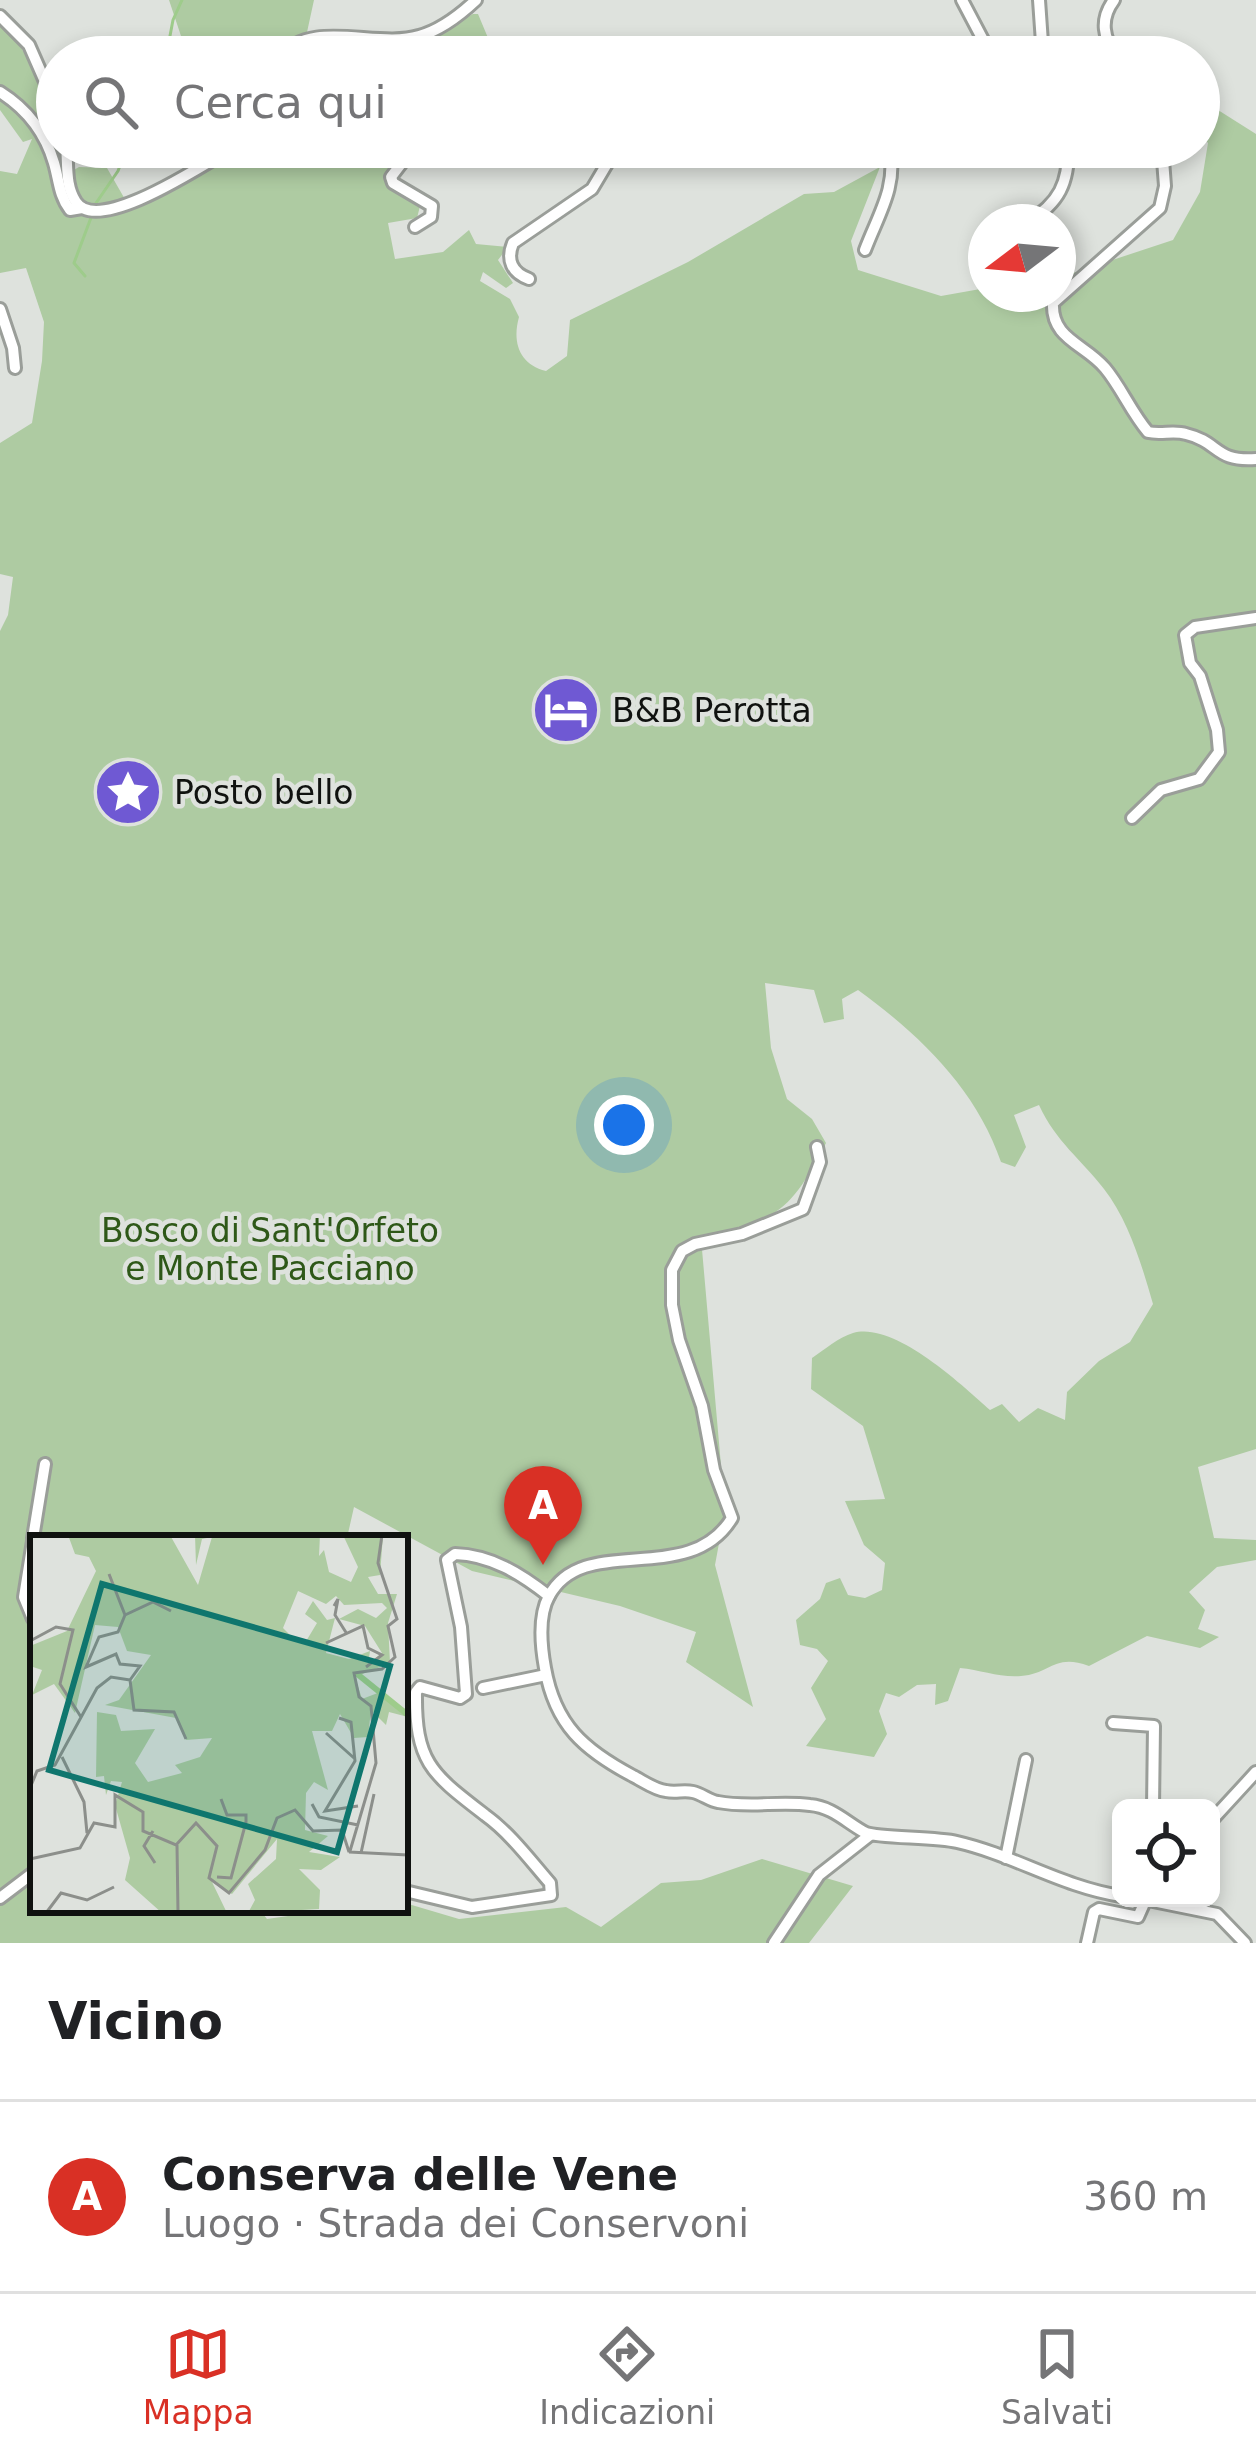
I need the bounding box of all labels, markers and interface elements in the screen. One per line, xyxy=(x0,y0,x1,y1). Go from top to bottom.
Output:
search box xyxy=(36,36,1220,168)
icon: search xyxy=(78,69,144,135)
text: Cerca qui xyxy=(174,76,387,129)
north arrow xyxy=(968,204,1076,312)
hotel icon: B&B Perotta xyxy=(531,675,601,745)
place label: B&B Perotta xyxy=(612,691,812,730)
place icon: Posto bello xyxy=(93,757,163,827)
place label: Posto bello xyxy=(174,773,354,812)
your location xyxy=(594,1095,654,1155)
park label: Bosco di Sant'Orfeto e Monte Pacciano xyxy=(101,1211,439,1288)
pin: A xyxy=(504,1466,582,1565)
inset map xyxy=(30,1535,408,1913)
map controls xyxy=(1112,1799,1220,1907)
button: locate xyxy=(1112,1799,1220,1907)
text: Vicino xyxy=(48,1992,223,2051)
text: Conserva delle Vene xyxy=(162,2148,678,2201)
text: A xyxy=(72,2174,102,2219)
text: 360 m xyxy=(1083,2174,1208,2219)
text: Luogo · Strada dei Conservoni xyxy=(162,2201,749,2246)
tab: Mappa xyxy=(143,2321,254,2432)
tab: Indicazioni xyxy=(539,2321,715,2432)
tab: Salvati xyxy=(1001,2321,1113,2432)

